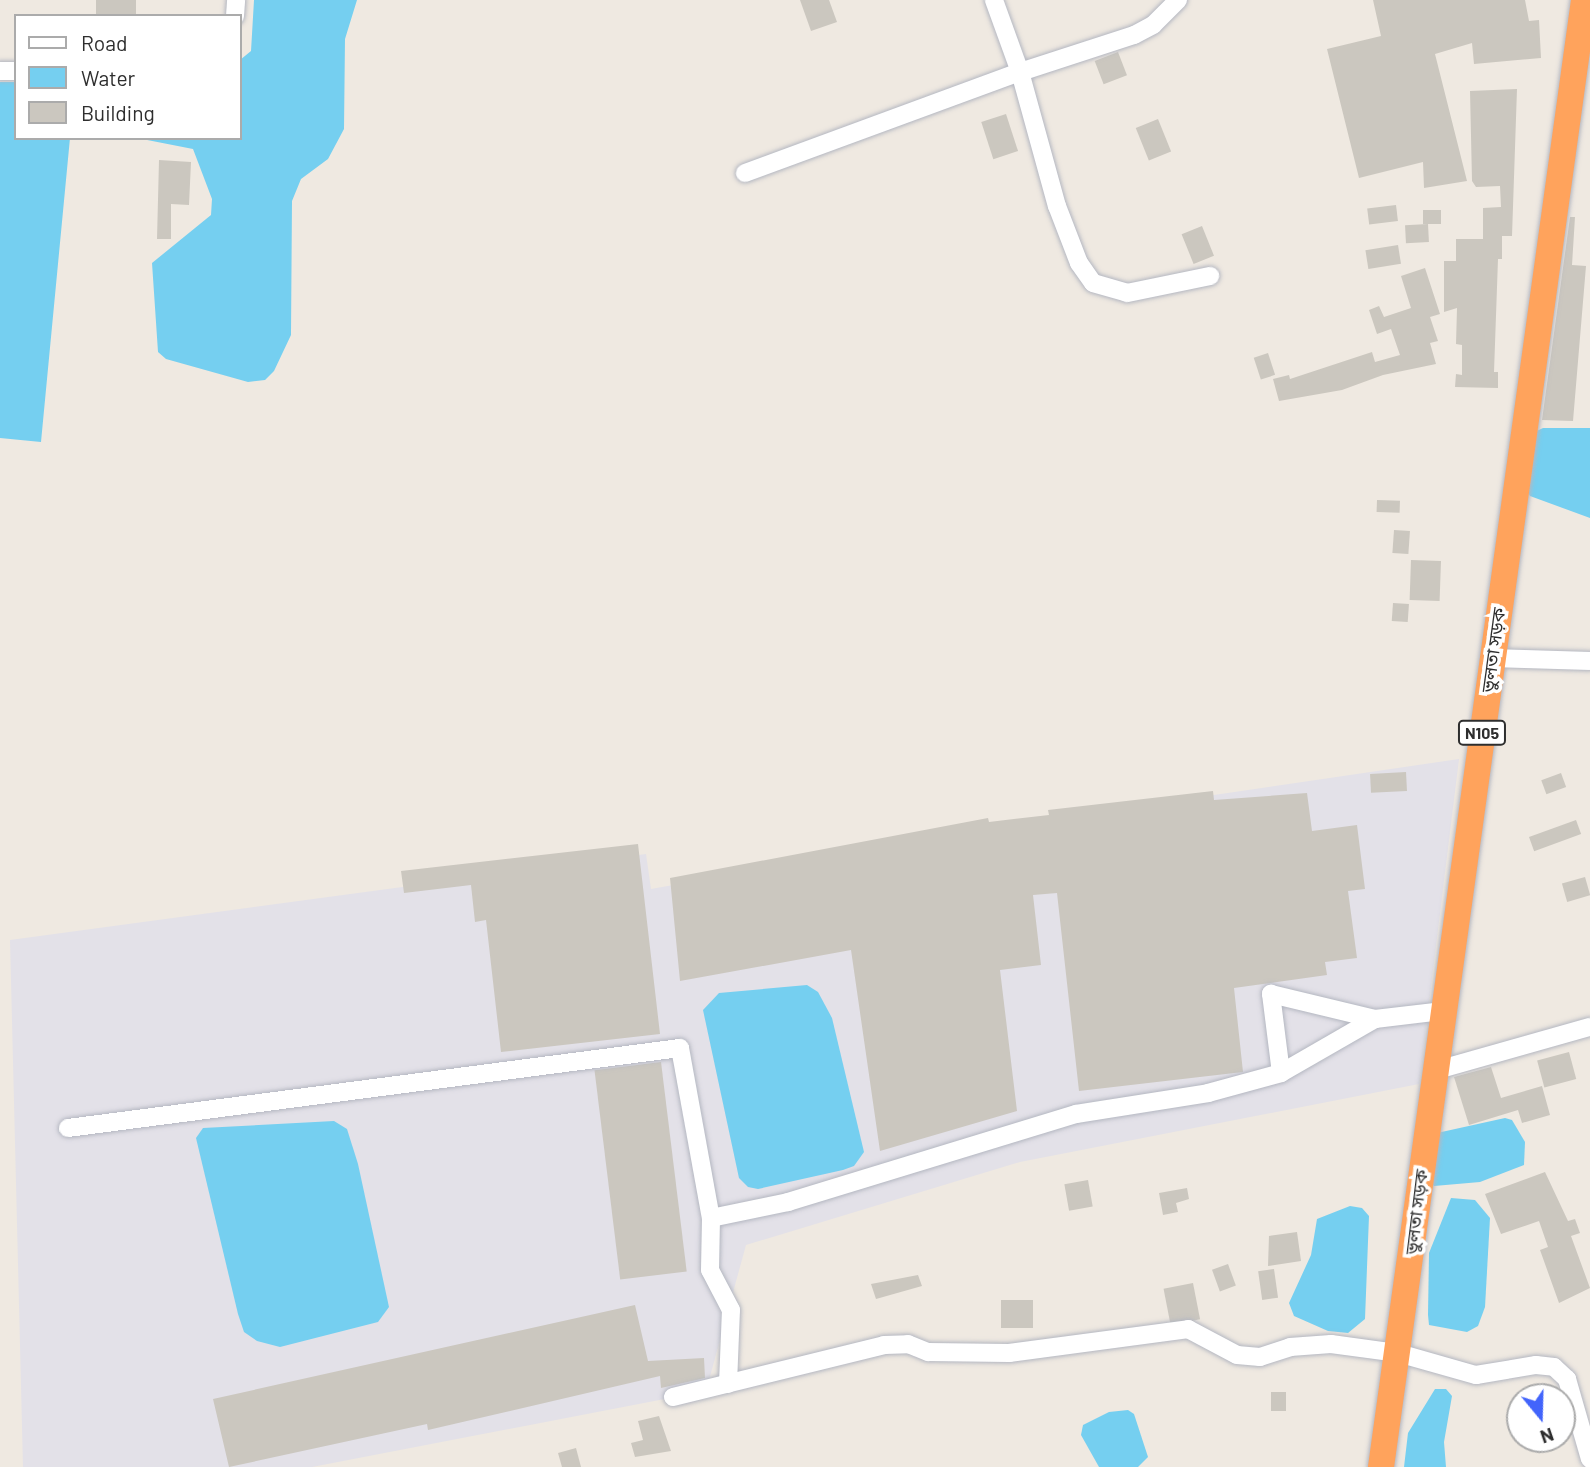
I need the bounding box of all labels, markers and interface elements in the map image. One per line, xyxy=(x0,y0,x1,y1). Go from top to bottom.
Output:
legend xyxy=(14,14,242,140)
text: Road xyxy=(81,30,127,55)
text: Water xyxy=(81,65,135,90)
text: Building xyxy=(81,100,155,125)
street label: ভুলতা সড়ক xyxy=(1476,606,1510,694)
road number: N105 xyxy=(1458,720,1506,746)
street label: ভুলতা সড়ক xyxy=(1400,1168,1432,1256)
north arrow xyxy=(1506,1383,1576,1453)
text: N xyxy=(1538,1424,1557,1449)

